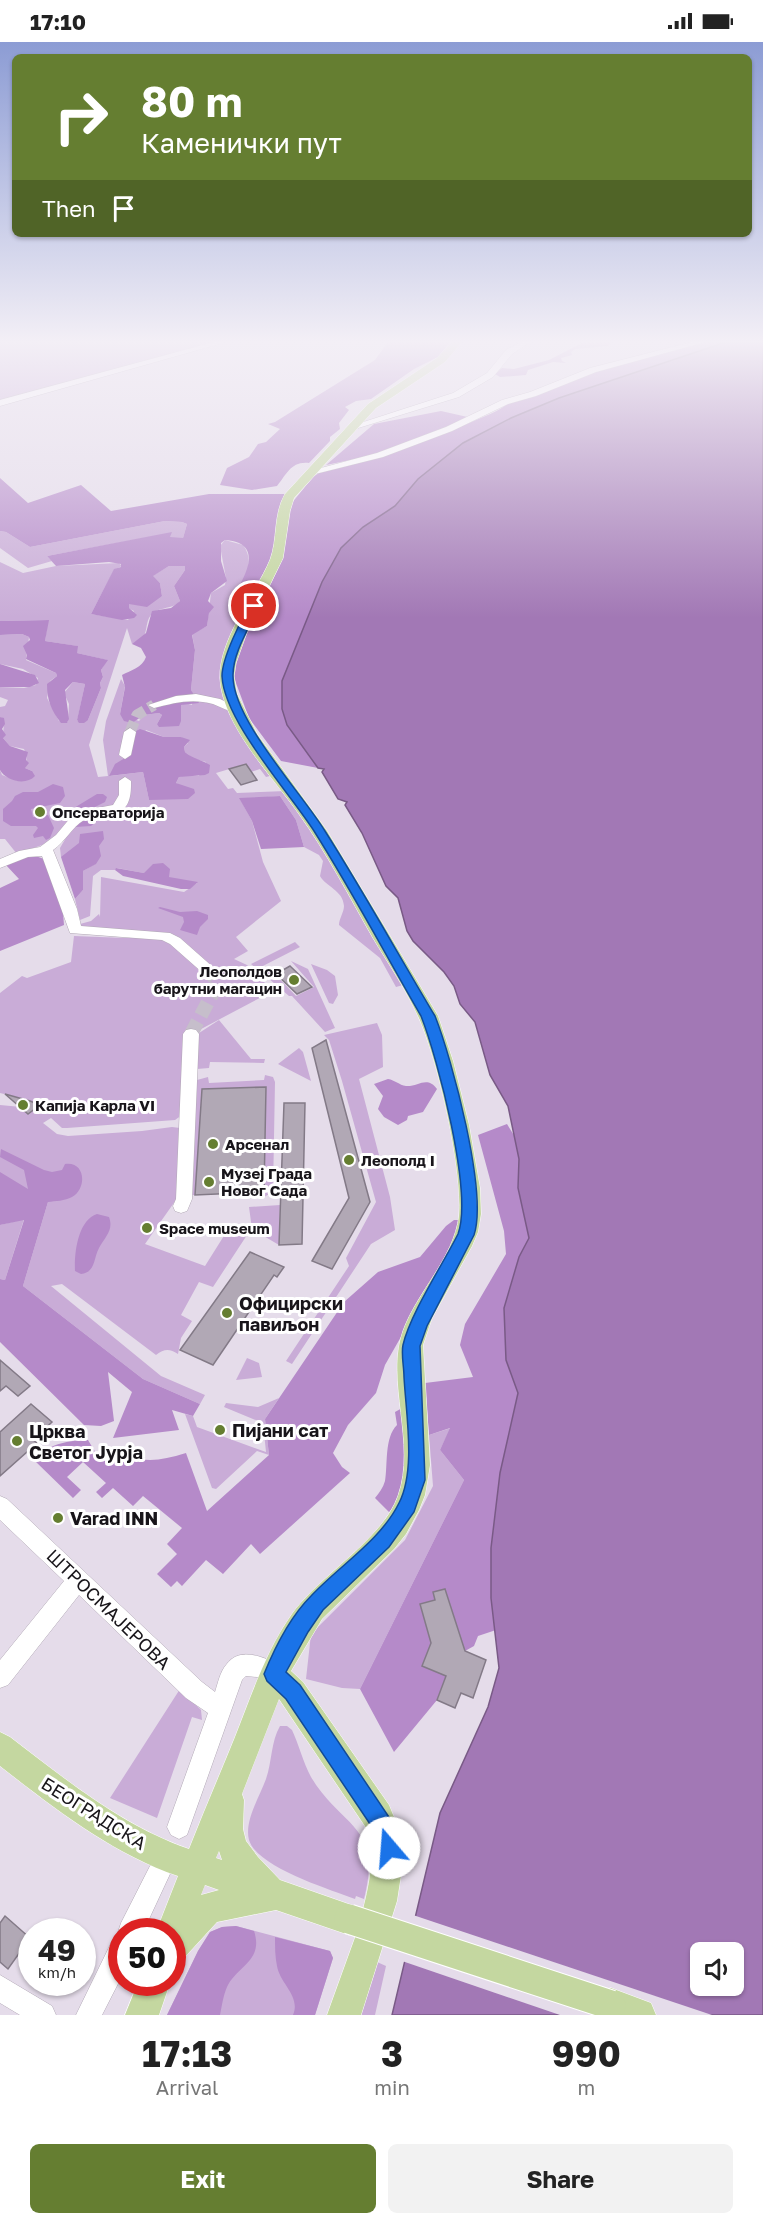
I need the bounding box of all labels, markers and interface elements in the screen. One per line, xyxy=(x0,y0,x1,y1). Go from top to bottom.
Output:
text: 17:10 xyxy=(30,8,86,35)
text: 80 m xyxy=(141,76,242,126)
icon: right xyxy=(42,78,120,156)
text: Каменички пут xyxy=(141,127,342,159)
icon: arrive xyxy=(107,192,140,225)
text: Then xyxy=(42,195,95,222)
pin xyxy=(228,580,279,631)
icon: arrive xyxy=(237,589,270,622)
place label: Опсерваторија xyxy=(52,803,165,821)
marker: Опсерваторија xyxy=(33,805,47,819)
place label: Леополдов барутни магацин xyxy=(154,962,282,997)
marker: Леополдов барутни магацин xyxy=(287,973,301,987)
place label: Капија Карла VI xyxy=(35,1096,155,1114)
marker: Капија Карла VI xyxy=(16,1098,30,1112)
place label: Арсенал xyxy=(225,1135,289,1153)
marker: Арсенал xyxy=(206,1137,220,1151)
place label: Леополд I xyxy=(361,1151,435,1169)
marker: Леополд I xyxy=(342,1153,356,1167)
place label: Музеј Града Новог Сада xyxy=(221,1164,312,1199)
marker: Музеј Града Новог Сада xyxy=(202,1175,216,1189)
place label: Space museum xyxy=(159,1219,270,1237)
marker: Space museum xyxy=(140,1221,154,1235)
place label: Официрски павиљон xyxy=(239,1292,343,1335)
marker: Официрски павиљон xyxy=(220,1306,234,1320)
place label: Пијани сат xyxy=(232,1419,328,1441)
place label: Црква Светог Јурја xyxy=(29,1420,143,1463)
marker: Пијани сат xyxy=(213,1423,227,1437)
marker: Црква Светог Јурја xyxy=(10,1434,24,1448)
place label: Varad INN xyxy=(70,1507,158,1529)
marker: Varad INN xyxy=(51,1511,65,1525)
street label: ШТРОСМАЈЕРОВА xyxy=(43,1544,175,1674)
street label: БЕОГРАДСКА xyxy=(38,1772,150,1854)
position arrow xyxy=(357,1816,421,1880)
speed limit sign: 50 xyxy=(108,1918,186,1996)
text: 49 xyxy=(38,1932,76,1968)
map controls xyxy=(690,1942,744,1996)
button: sound xyxy=(690,1942,744,1996)
text: km/h xyxy=(38,1963,76,1981)
text: 17:13 xyxy=(142,2032,232,2075)
text: 3 xyxy=(381,2032,403,2075)
text: 990 xyxy=(552,2032,621,2075)
text: Arrival xyxy=(156,2075,219,2099)
text: min xyxy=(374,2075,410,2099)
text: m xyxy=(578,2075,595,2099)
button: Exit xyxy=(30,2144,376,2213)
button: Share xyxy=(388,2144,733,2213)

